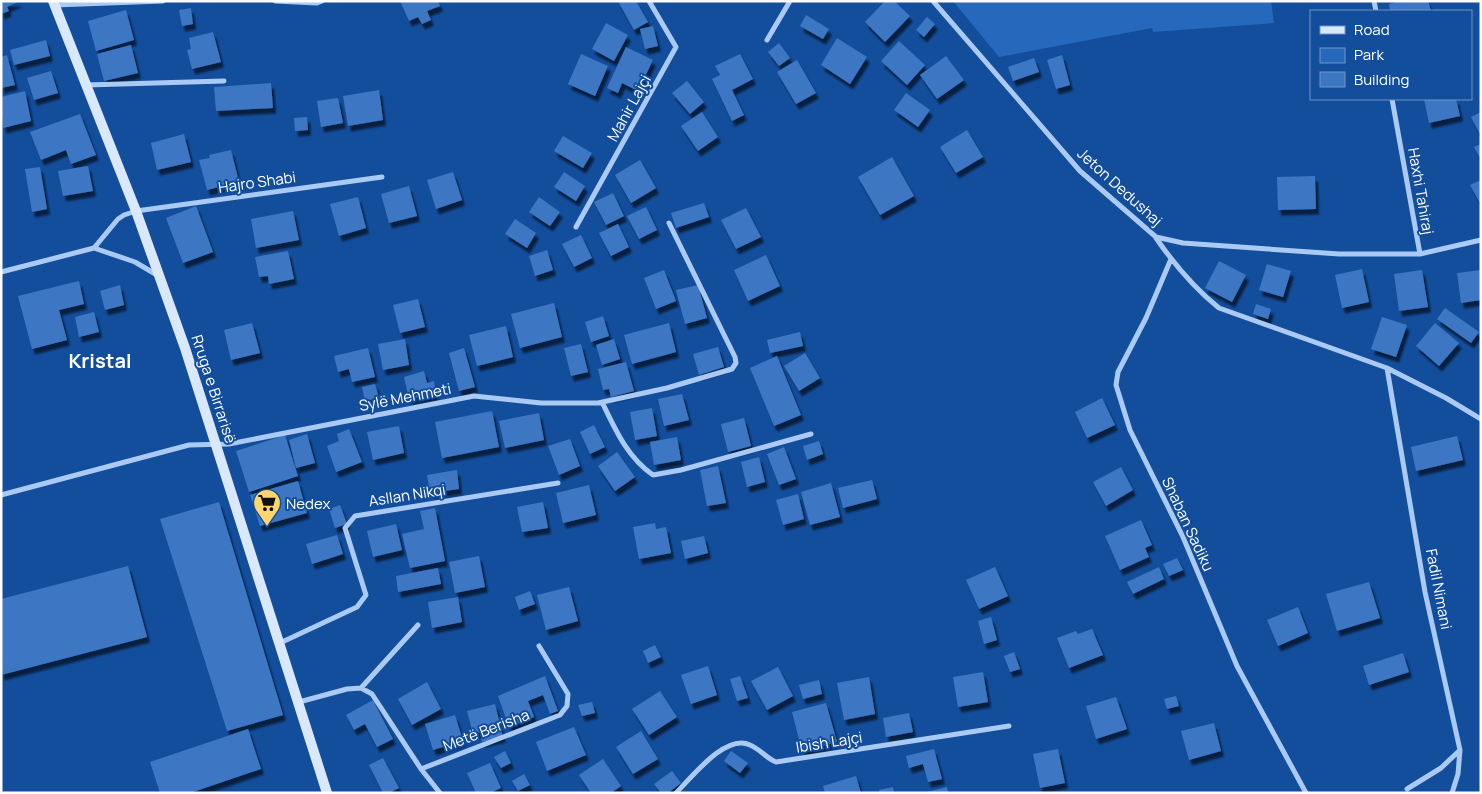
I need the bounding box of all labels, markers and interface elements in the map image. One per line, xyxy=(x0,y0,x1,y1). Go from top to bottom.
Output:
legend xyxy=(1310,10,1472,100)
text: Road xyxy=(1354,19,1390,40)
text: Park xyxy=(1354,44,1384,65)
text: Building xyxy=(1354,69,1409,90)
street label: Mahir Lajçi xyxy=(602,71,656,145)
street label: Jeton Dedushaj xyxy=(1073,143,1167,231)
street label: Haxhi Tahiraj xyxy=(1403,146,1439,236)
street label: Hajro Shabi xyxy=(217,166,297,198)
street label: Rruga e Birrarisë xyxy=(187,332,241,446)
district label: Kristal xyxy=(68,347,132,374)
street label: Sylë Mehmeti xyxy=(357,378,453,416)
street label: Shaban Sadiku xyxy=(1157,473,1219,575)
street label: Asllan Nikqi xyxy=(367,479,447,511)
supermarket icon: Nedex xyxy=(252,488,282,527)
place label: Nedex xyxy=(286,493,330,514)
street label: Fadil Nimani xyxy=(1421,547,1457,631)
street label: Metë Berisha xyxy=(440,704,532,756)
street label: Ibish Lajçi xyxy=(794,726,864,758)

